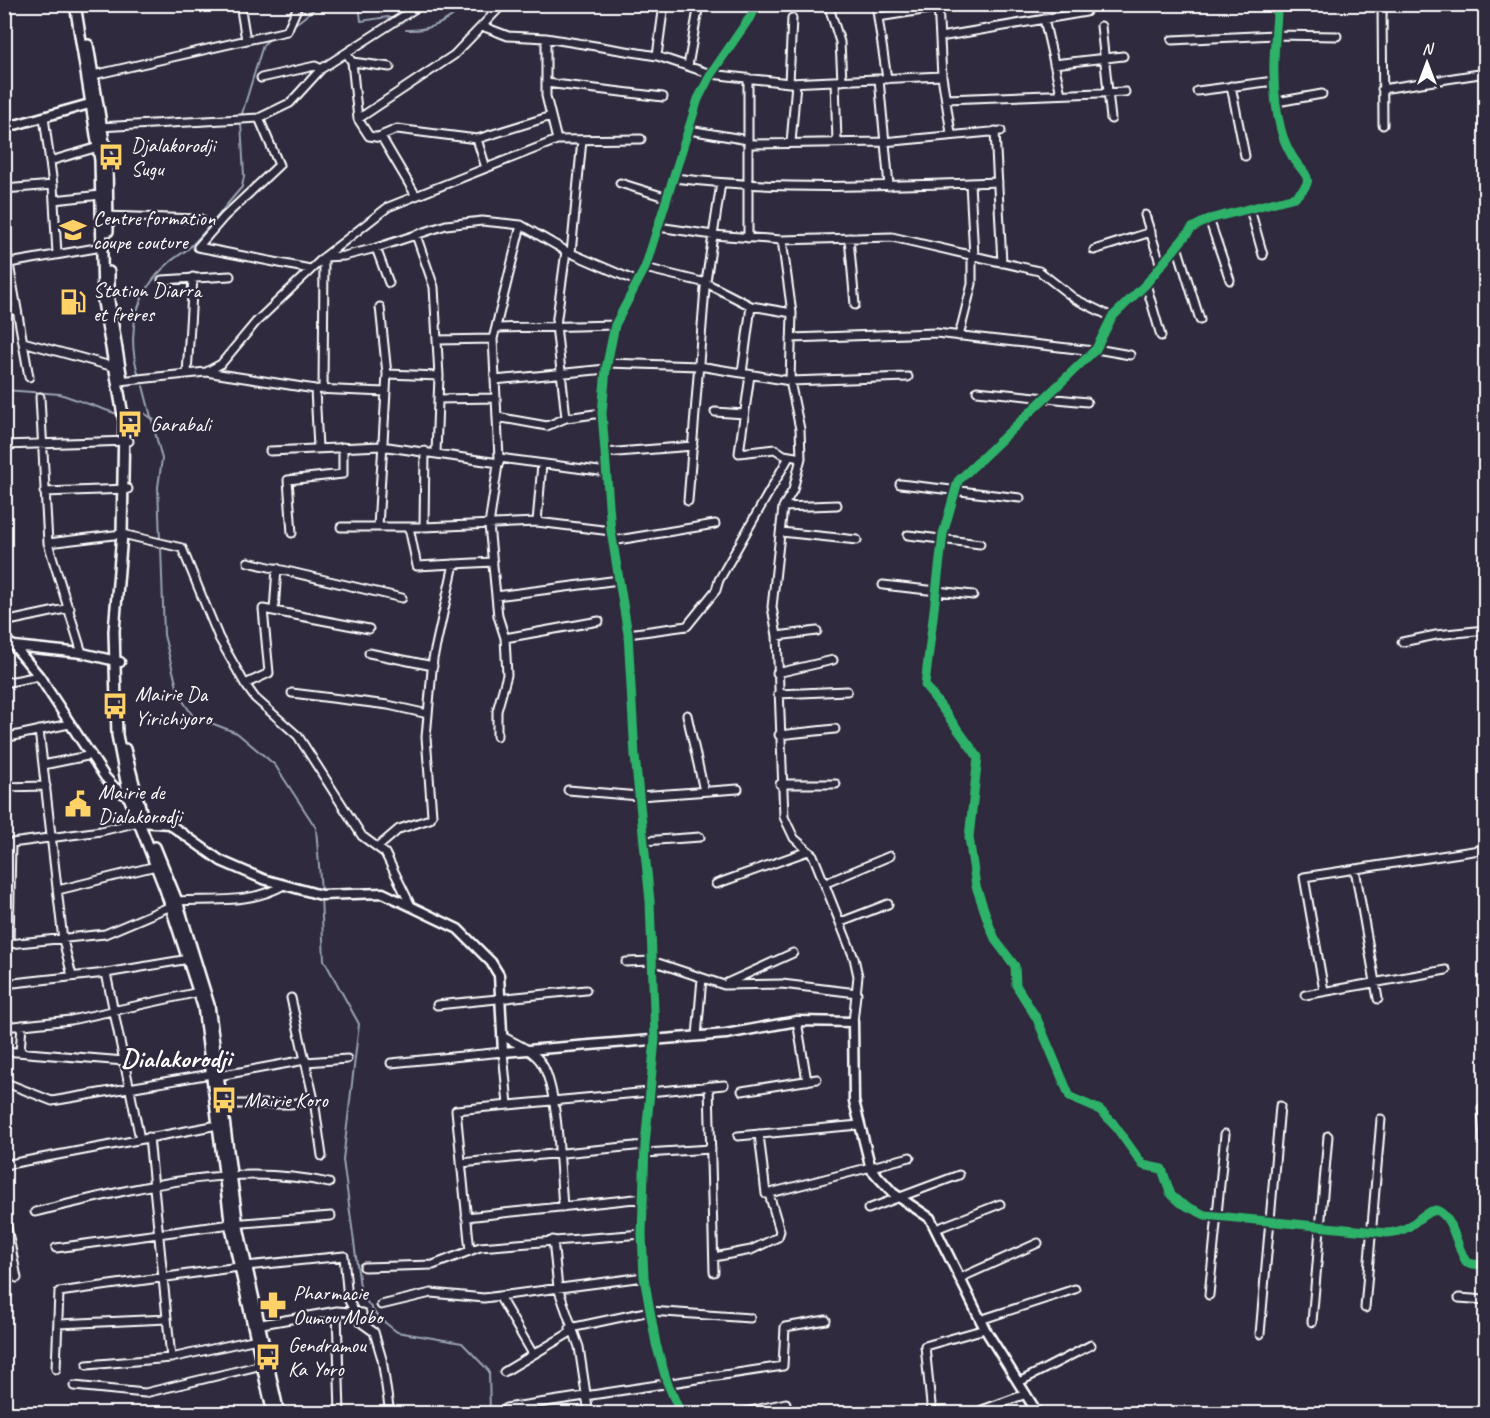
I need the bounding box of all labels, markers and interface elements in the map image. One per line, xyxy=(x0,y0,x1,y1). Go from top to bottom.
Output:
north arrow xyxy=(1397,33,1457,93)
text: N xyxy=(1422,39,1435,59)
place label: Djalakorodji Sugu xyxy=(131,132,218,182)
bus stop icon: Djalakorodji Sugu xyxy=(96,142,126,172)
place label: Centre formation coupe couture xyxy=(93,205,216,255)
school or university icon: Centre formation coupe couture xyxy=(58,215,88,245)
place label: Station Diarra et frères xyxy=(93,277,203,327)
fuel station icon: Station Diarra et frères xyxy=(58,287,88,317)
bus stop icon: Garabali xyxy=(115,409,145,439)
place label: Garabali xyxy=(150,411,214,437)
place label: Mairie Da Yirichiyoro xyxy=(135,681,214,731)
bus stop icon: Mairie Da Yirichiyoro xyxy=(100,691,130,721)
place label: Mairie de Dialakorodji xyxy=(98,779,185,829)
public building icon: Mairie de Dialakorodji xyxy=(63,789,93,819)
district label: Dialakorodji xyxy=(121,1041,235,1075)
bus stop icon: Mairie Koro xyxy=(209,1085,239,1115)
place label: Mairie Koro xyxy=(244,1087,329,1113)
place label: Pharmacie Oumou Mobo xyxy=(293,1280,385,1330)
pharmacy icon: Pharmacie Oumou Mobo xyxy=(258,1290,288,1320)
place label: Gendramou Ka Yoro xyxy=(288,1332,367,1382)
bus stop icon: Gendramou Ka Yoro xyxy=(253,1342,283,1372)

